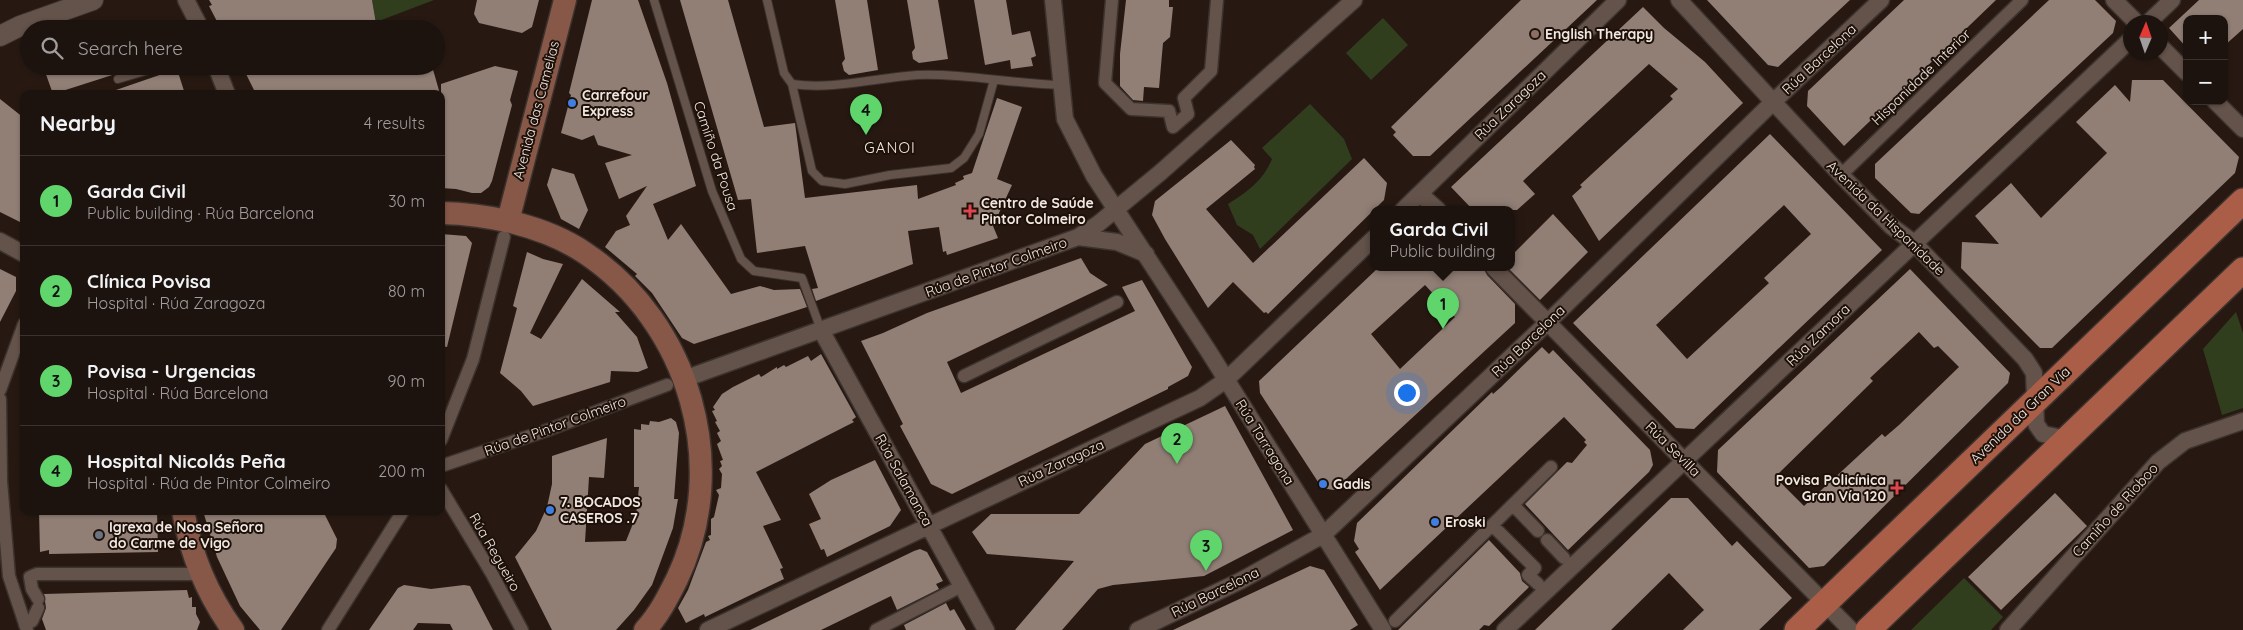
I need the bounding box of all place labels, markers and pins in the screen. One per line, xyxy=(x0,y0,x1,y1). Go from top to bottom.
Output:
place label: English Therapy xyxy=(1545,25,1653,43)
marker: English Therapy xyxy=(1529,28,1541,40)
place label: Carrefour Express xyxy=(582,86,648,120)
pin: 4 xyxy=(850,94,882,135)
marker: Carrefour Express xyxy=(566,97,578,109)
place label: Centro de Saúde Pintor Colmeiro xyxy=(981,194,1094,228)
marker: Centro de Saúde Pintor Colmeiro xyxy=(963,204,977,218)
pin: 1 xyxy=(1427,288,1459,329)
pin: 2 xyxy=(1161,423,1193,464)
place label: Povisa Policínica Gran Vía 120 xyxy=(1776,471,1886,505)
place label: Gadis xyxy=(1333,475,1371,493)
marker: Gadis xyxy=(1317,478,1329,490)
marker: Povisa Policínica Gran Vía 120 xyxy=(1890,481,1904,495)
place label: 7. BOCADOS CASEROS .7 xyxy=(560,493,641,527)
marker: 7. BOCADOS CASEROS .7 xyxy=(544,504,556,516)
place label: Eroski xyxy=(1445,513,1486,531)
marker: Eroski xyxy=(1429,516,1441,528)
place label: Igrexa de Nosa Señora do Carme de Vigo xyxy=(109,518,263,552)
marker: Igrexa de Nosa Señora do Carme de Vigo xyxy=(93,529,105,541)
pin: 3 xyxy=(1190,530,1222,571)

